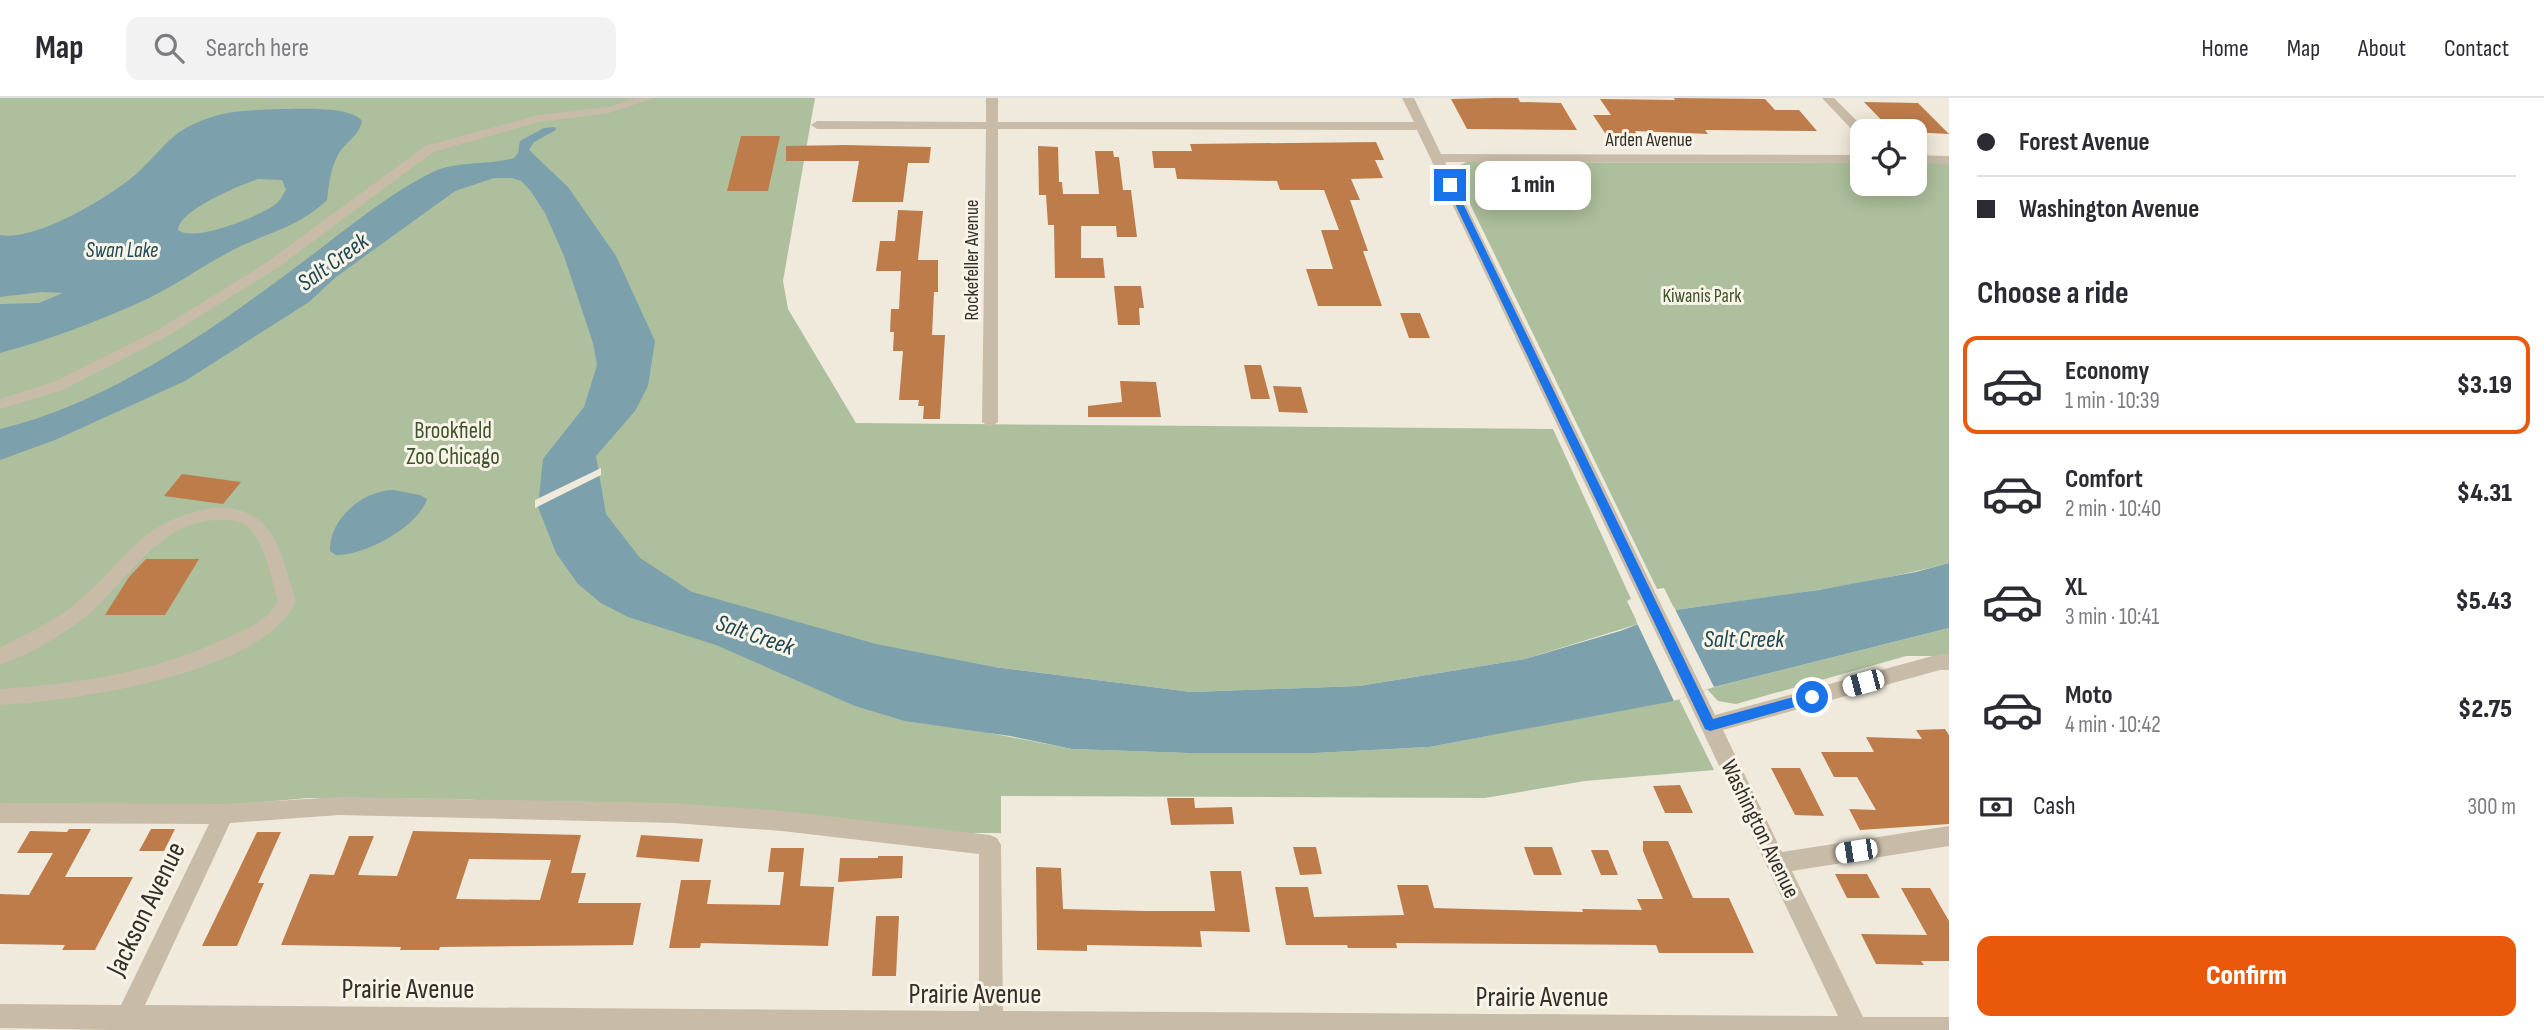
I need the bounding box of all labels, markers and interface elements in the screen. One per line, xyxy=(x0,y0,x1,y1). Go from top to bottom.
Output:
search box xyxy=(126,17,616,80)
text: Map xyxy=(35,28,84,68)
icon: search xyxy=(150,29,188,67)
text: Search here xyxy=(206,33,309,64)
text: Home xyxy=(2201,34,2249,63)
text: Map xyxy=(2287,34,2320,63)
text: About xyxy=(2358,34,2406,63)
text: Contact xyxy=(2444,34,2509,63)
map controls xyxy=(1850,119,1927,196)
button: locate xyxy=(1850,119,1927,196)
text: Forest Avenue xyxy=(2019,127,2150,158)
street label: Arden Avenue xyxy=(1605,129,1692,152)
callout: 1 min xyxy=(1474,160,1590,210)
route end xyxy=(1434,169,1466,201)
text: 1 min xyxy=(1511,171,1555,199)
text: Washington Avenue xyxy=(2019,194,2199,225)
street label: Rockefeller Avenue xyxy=(961,200,984,320)
water label: Salt Creek xyxy=(292,226,375,297)
water label: Swan Lake xyxy=(86,238,158,263)
text: Choose a ride xyxy=(1977,274,2129,313)
park label: Kiwanis Park xyxy=(1662,285,1742,308)
icon: car xyxy=(1981,354,2044,417)
text: Economy xyxy=(2065,356,2149,387)
text: $3.19 xyxy=(2457,370,2512,401)
text: 1 min · 10:39 xyxy=(2065,387,2160,415)
park label: Brookfield Zoo Chicago xyxy=(406,417,500,471)
icon: car xyxy=(1981,462,2044,525)
text: Comfort xyxy=(2065,464,2143,495)
text: $4.31 xyxy=(2457,478,2512,509)
text: 2 min · 10:40 xyxy=(2065,495,2161,523)
icon: car xyxy=(1981,570,2044,633)
text: XL xyxy=(2065,572,2087,603)
text: $5.43 xyxy=(2455,586,2512,617)
text: 3 min · 10:41 xyxy=(2065,603,2159,631)
water label: Salt Creek xyxy=(712,608,799,662)
water label: Salt Creek xyxy=(1704,625,1785,654)
car xyxy=(1840,667,1887,699)
icon: car xyxy=(1981,678,2044,741)
text: Moto xyxy=(2065,680,2113,711)
route start xyxy=(1796,681,1828,713)
text: $2.75 xyxy=(2458,694,2512,725)
text: 4 min · 10:42 xyxy=(2065,711,2161,739)
street label: Washington Avenue xyxy=(1714,755,1806,903)
icon: cash xyxy=(1977,788,2015,826)
text: Cash xyxy=(2033,791,2076,822)
text: 300 m xyxy=(2467,793,2516,821)
street label: Jackson Avenue xyxy=(99,837,193,982)
car xyxy=(1834,837,1879,865)
button: Confirm xyxy=(1977,936,2516,1016)
street label: Prairie Avenue xyxy=(342,973,474,1006)
street label: Prairie Avenue xyxy=(909,978,1041,1011)
street label: Prairie Avenue xyxy=(1476,981,1608,1014)

